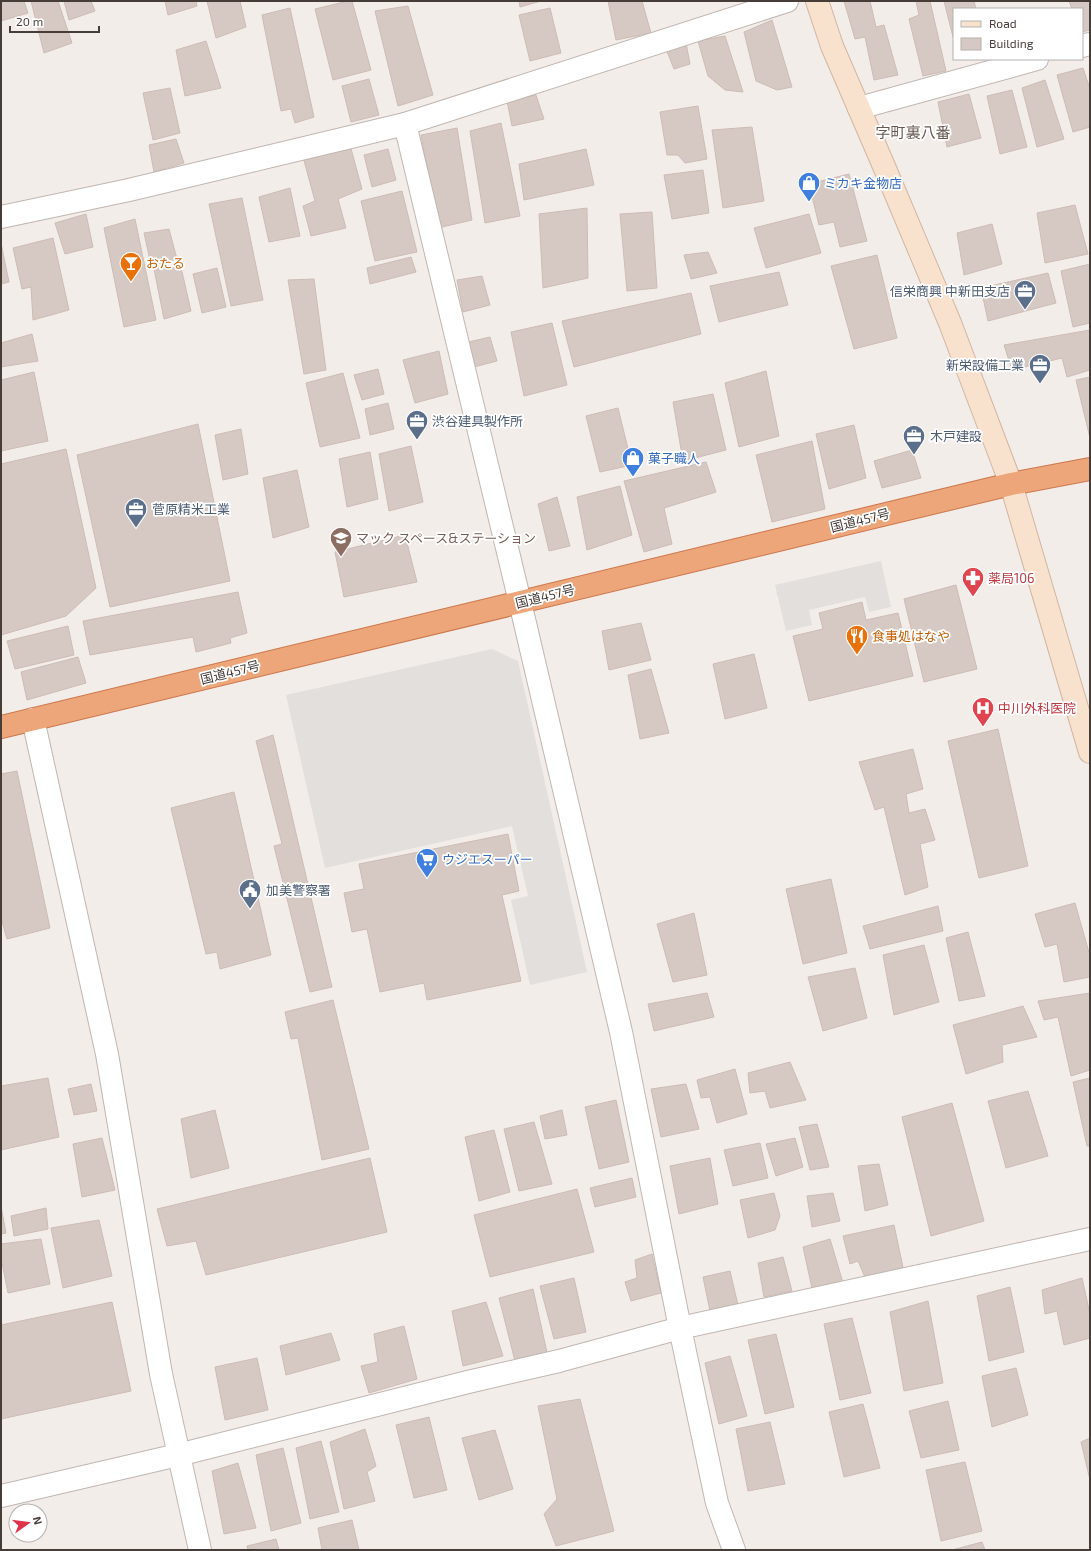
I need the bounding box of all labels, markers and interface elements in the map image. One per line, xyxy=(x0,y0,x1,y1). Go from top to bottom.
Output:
scale bar xyxy=(10,8,99,34)
legend xyxy=(953,8,1083,60)
text: 20 m xyxy=(16,14,43,28)
text: Road xyxy=(989,16,1017,30)
text: Building xyxy=(989,36,1034,50)
district label: 字町裏八番 xyxy=(875,123,951,141)
shop icon: ミカキ金物店 xyxy=(796,170,822,203)
place label: ミカキ金物店 xyxy=(824,175,902,191)
bar icon: おたる xyxy=(118,250,144,283)
place label: おたる xyxy=(146,255,185,271)
office icon: 信栄商興 中新田支店 xyxy=(1012,278,1038,311)
place label: 信栄商興 中新田支店 xyxy=(890,283,1010,299)
office icon: 新栄設備工業 xyxy=(1027,352,1053,385)
place label: 新栄設備工業 xyxy=(946,357,1024,373)
office icon: 渋谷建具製作所 xyxy=(404,408,430,441)
place label: 渋谷建具製作所 xyxy=(432,413,523,429)
office icon: 木戸建設 xyxy=(901,423,927,456)
place label: 木戸建設 xyxy=(930,428,982,444)
shop icon: 菓子職人 xyxy=(620,445,646,478)
place label: 菓子職人 xyxy=(648,450,700,466)
office icon: 菅原精米工業 xyxy=(123,496,149,529)
place label: 菅原精米工業 xyxy=(152,501,230,517)
street label: 国道457号 xyxy=(829,505,891,535)
school or university icon: マック スペース&ステーション xyxy=(328,525,354,558)
place label: マック スペース&ステーション xyxy=(356,530,536,546)
pharmacy icon: 薬局106 xyxy=(960,565,986,598)
place label: 薬局106 xyxy=(988,570,1034,586)
street label: 国道457号 xyxy=(514,581,576,611)
restaurant icon: 食事処はなや xyxy=(844,623,870,656)
place label: 食事処はなや xyxy=(872,628,950,644)
street label: 国道457号 xyxy=(199,657,261,687)
hospital icon: 中川外科医院 xyxy=(970,695,996,728)
place label: 中川外科医院 xyxy=(998,700,1076,716)
supermarket icon: ウジエスーパー xyxy=(414,846,440,879)
place label: ウジエスーパー xyxy=(442,851,533,867)
public building icon: 加美警察署 xyxy=(237,877,263,910)
place label: 加美警察署 xyxy=(266,882,331,898)
north arrow xyxy=(8,1503,48,1543)
text: N xyxy=(31,1515,45,1526)

